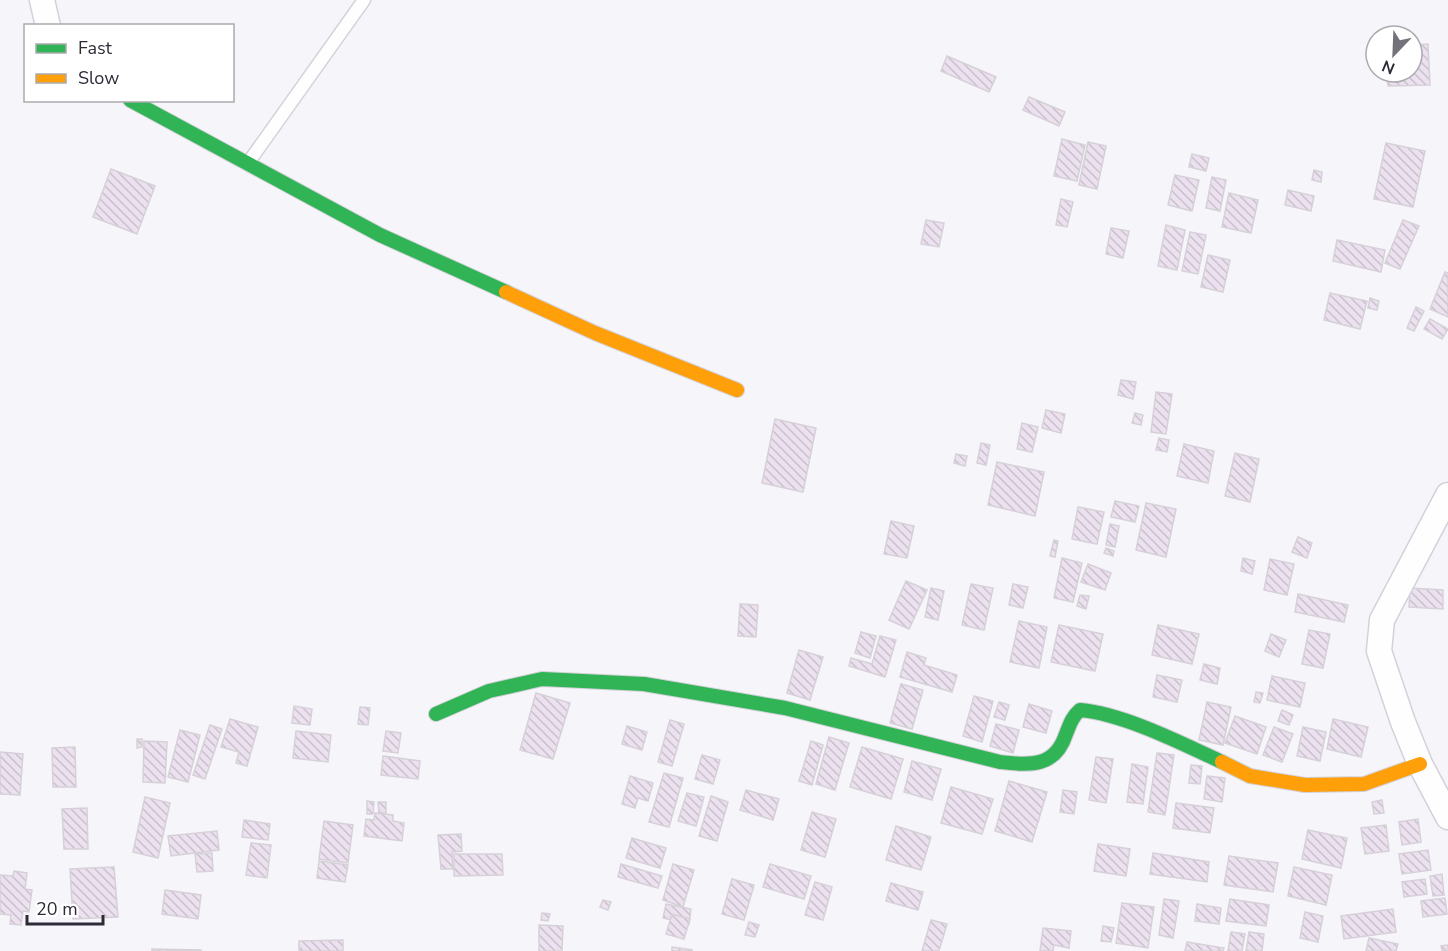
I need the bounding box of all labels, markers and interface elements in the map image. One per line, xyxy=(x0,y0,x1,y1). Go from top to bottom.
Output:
legend xyxy=(24,24,234,102)
north arrow xyxy=(1364,24,1424,84)
text: Fast xyxy=(78,36,113,60)
text: N xyxy=(1379,54,1398,79)
text: Slow xyxy=(78,66,119,90)
scale bar xyxy=(27,888,104,926)
text: 20 m xyxy=(36,897,78,921)

